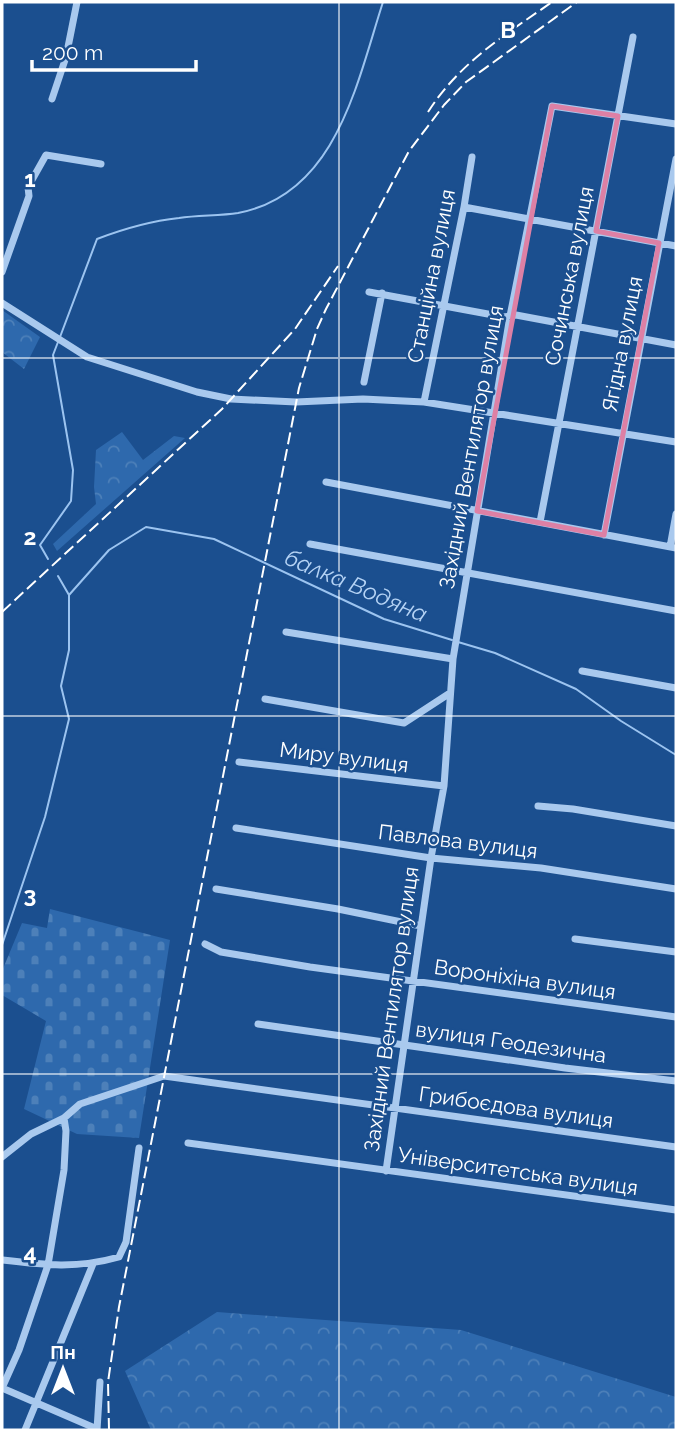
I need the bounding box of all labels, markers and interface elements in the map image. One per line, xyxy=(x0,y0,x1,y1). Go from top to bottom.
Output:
text: B xyxy=(500,16,516,43)
scale bar xyxy=(32,28,196,72)
text: 200 m xyxy=(42,40,103,65)
text: 1 xyxy=(24,165,36,192)
street label: Сочинська вулиця xyxy=(539,184,599,368)
street label: Станційна вулиця xyxy=(402,187,460,365)
street label: Ягідна вулиця xyxy=(597,274,647,414)
street label: Західний Вентилятор вулиця xyxy=(434,303,508,591)
text: 2 xyxy=(24,523,36,550)
water label: балка Водяна xyxy=(281,543,432,627)
street label: Миру вулиця xyxy=(278,737,410,777)
street label: Павлова вулиця xyxy=(377,819,539,863)
street label: Західний Вентилятор вулиця xyxy=(359,865,423,1153)
text: 3 xyxy=(24,881,36,908)
street label: Вороніхіна вулиця xyxy=(433,954,617,1004)
street label: вулиця Геодезична xyxy=(414,1016,608,1068)
street label: Грибоєдова вулиця xyxy=(417,1081,615,1133)
street label: Університетська вулиця xyxy=(396,1142,640,1200)
text: 4 xyxy=(23,1239,37,1266)
north arrow xyxy=(28,1334,98,1404)
text: Пн xyxy=(50,1341,76,1363)

